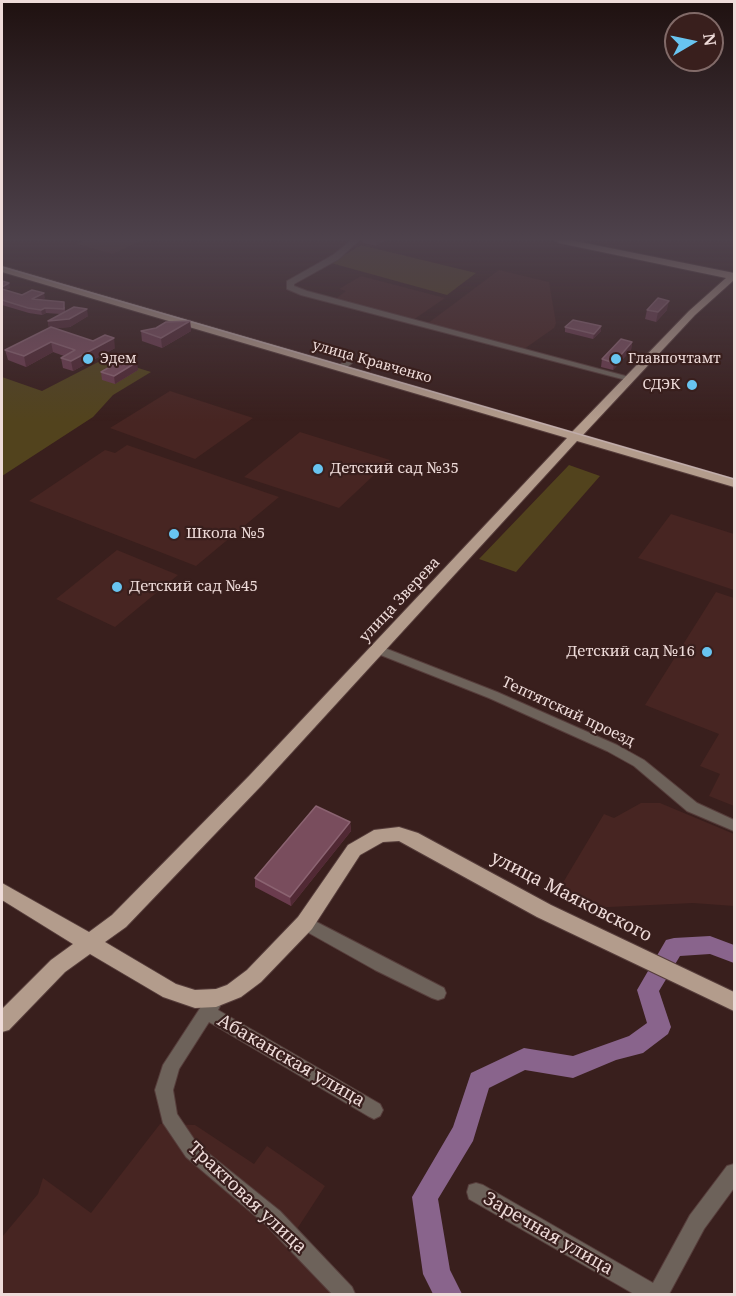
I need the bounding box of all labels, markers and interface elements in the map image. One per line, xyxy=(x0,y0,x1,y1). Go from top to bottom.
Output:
north arrow xyxy=(664,12,724,72)
text: N xyxy=(698,32,722,47)
street label: улица Кравченко xyxy=(310,337,434,387)
place label: Эдем xyxy=(100,351,136,367)
place label: Главпочтамт xyxy=(628,351,721,367)
marker: Эдем xyxy=(81,352,95,366)
marker: Главпочтамт xyxy=(609,352,623,366)
place label: СДЭК xyxy=(642,377,680,393)
marker: СДЭК xyxy=(685,378,699,392)
place label: Детский сад №35 xyxy=(330,460,459,478)
marker: Детский сад №35 xyxy=(311,462,325,476)
place label: Школа №5 xyxy=(186,525,265,543)
marker: Школа №5 xyxy=(167,527,181,541)
street label: улица Зверева xyxy=(356,554,444,646)
place label: Детский сад №45 xyxy=(129,578,258,596)
marker: Детский сад №45 xyxy=(110,580,124,594)
place label: Детский сад №16 xyxy=(566,643,695,661)
marker: Детский сад №16 xyxy=(700,645,714,659)
street label: Тептятский проезд xyxy=(499,673,637,751)
street label: улица Маяковского xyxy=(487,847,655,947)
street label: Абаканская улица xyxy=(213,1010,369,1112)
street label: Трактовая улица xyxy=(183,1137,311,1259)
street label: Заречная улица xyxy=(479,1188,617,1280)

